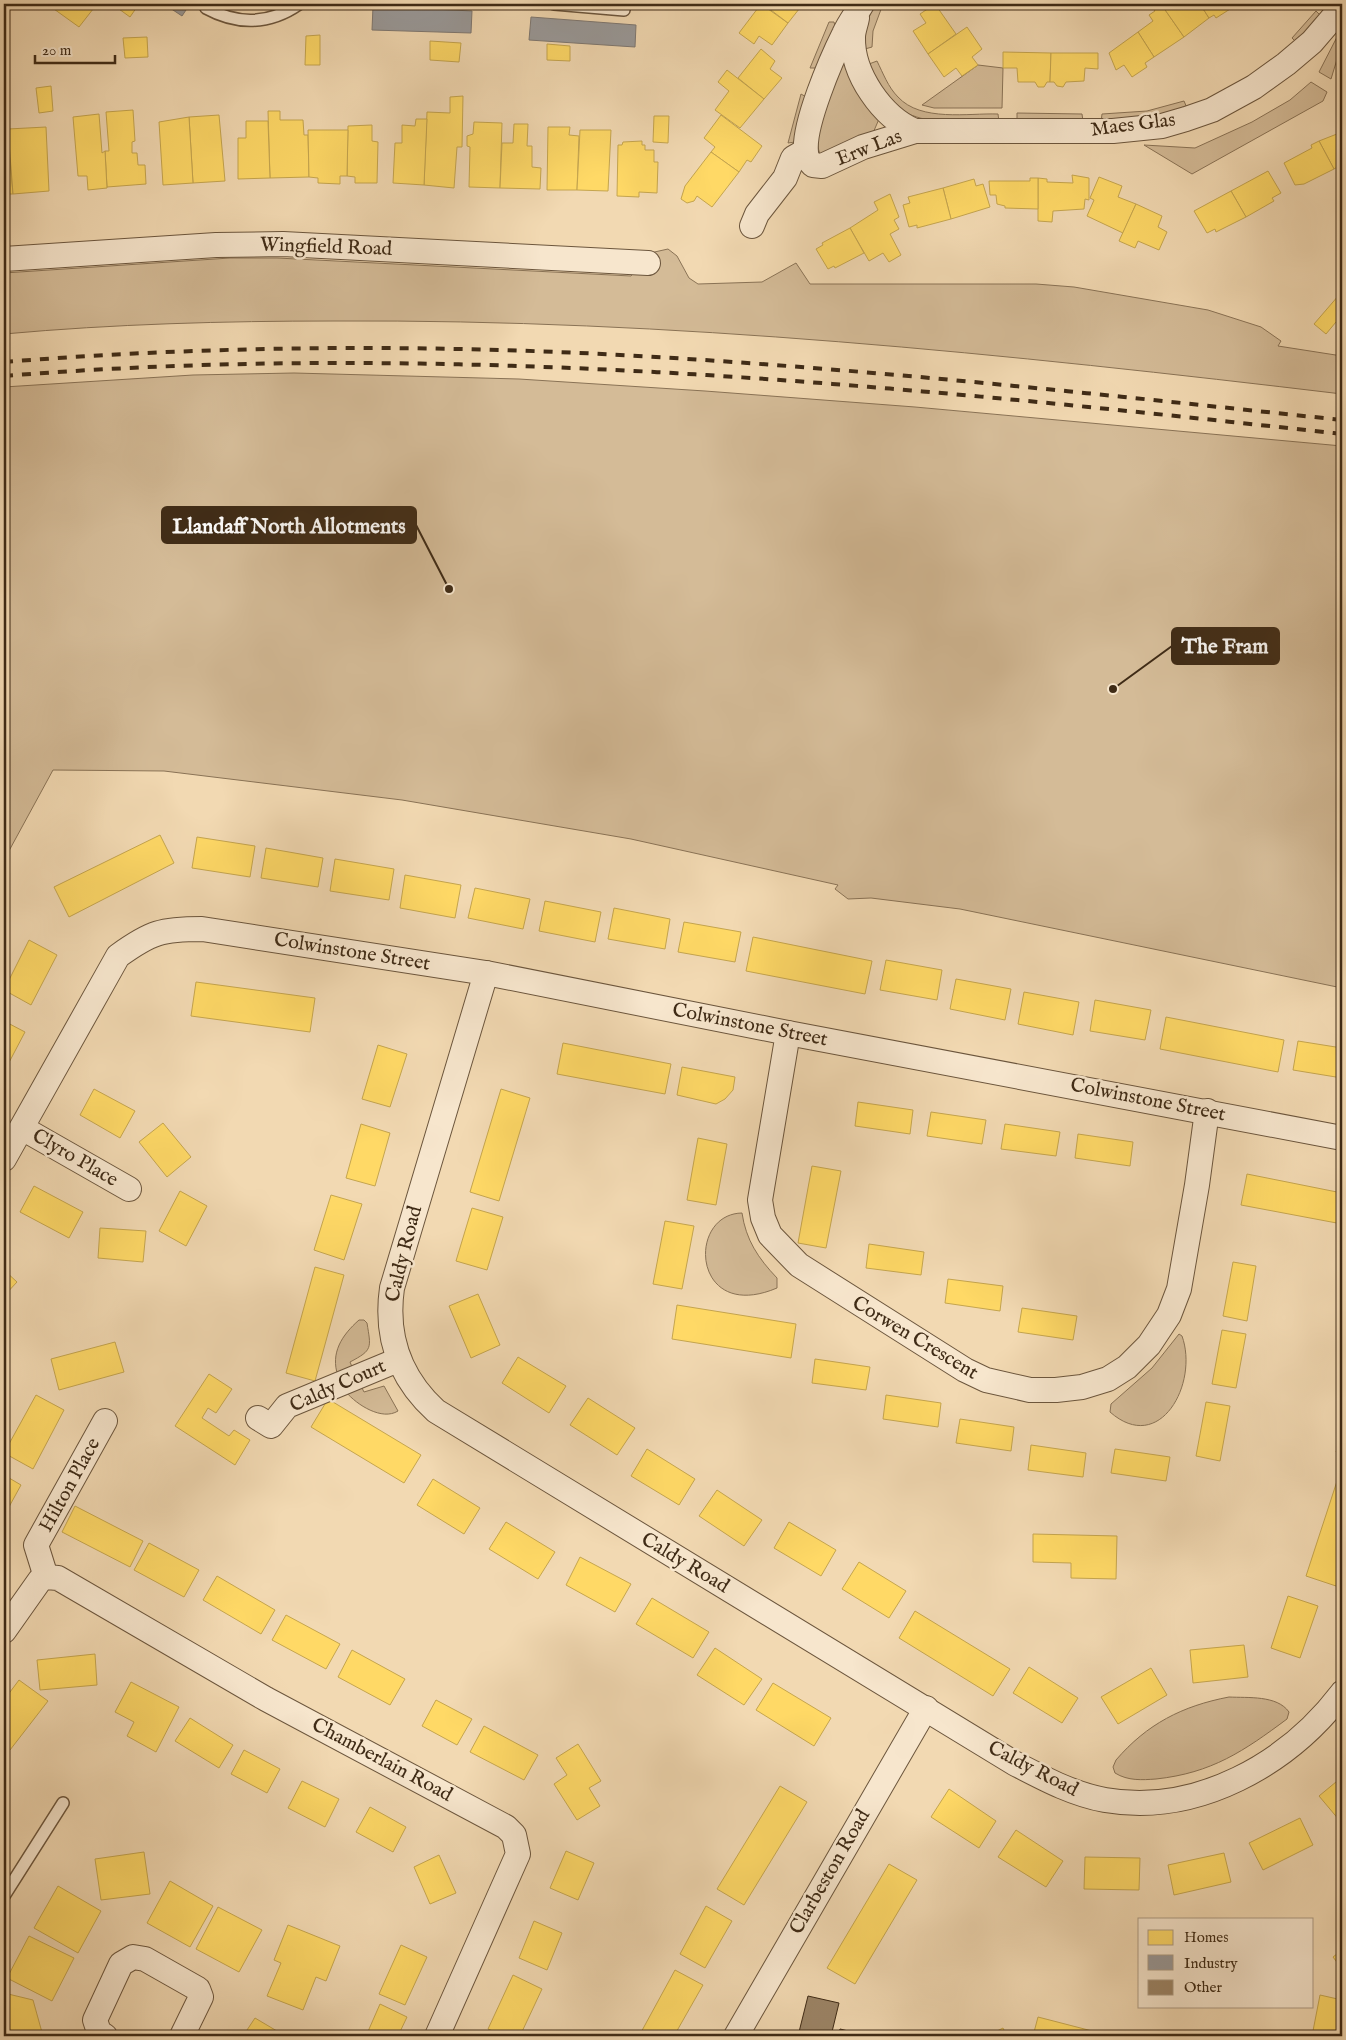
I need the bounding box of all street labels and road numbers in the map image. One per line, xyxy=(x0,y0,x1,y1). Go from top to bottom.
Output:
street label: Maes Glas xyxy=(1089,107,1177,143)
street label: Erw Las xyxy=(833,124,905,172)
street label: Wingfield Road xyxy=(259,232,393,262)
street label: Colwinstone Street xyxy=(272,927,432,977)
street label: Colwinstone Street xyxy=(670,998,830,1052)
street label: Colwinstone Street xyxy=(1068,1073,1228,1127)
street label: Clyro Place xyxy=(27,1123,123,1193)
street label: Caldy Road xyxy=(380,1203,428,1305)
street label: Corwen Crescent xyxy=(847,1291,983,1386)
street label: Caldy Court xyxy=(286,1354,390,1418)
street label: Hilton Place xyxy=(34,1433,106,1537)
street label: Caldy Road xyxy=(636,1527,734,1599)
street label: Chamberlain Road xyxy=(307,1712,457,1808)
street label: Caldy Road xyxy=(984,1736,1083,1803)
street label: Clarbeston Road xyxy=(784,1805,876,1939)

